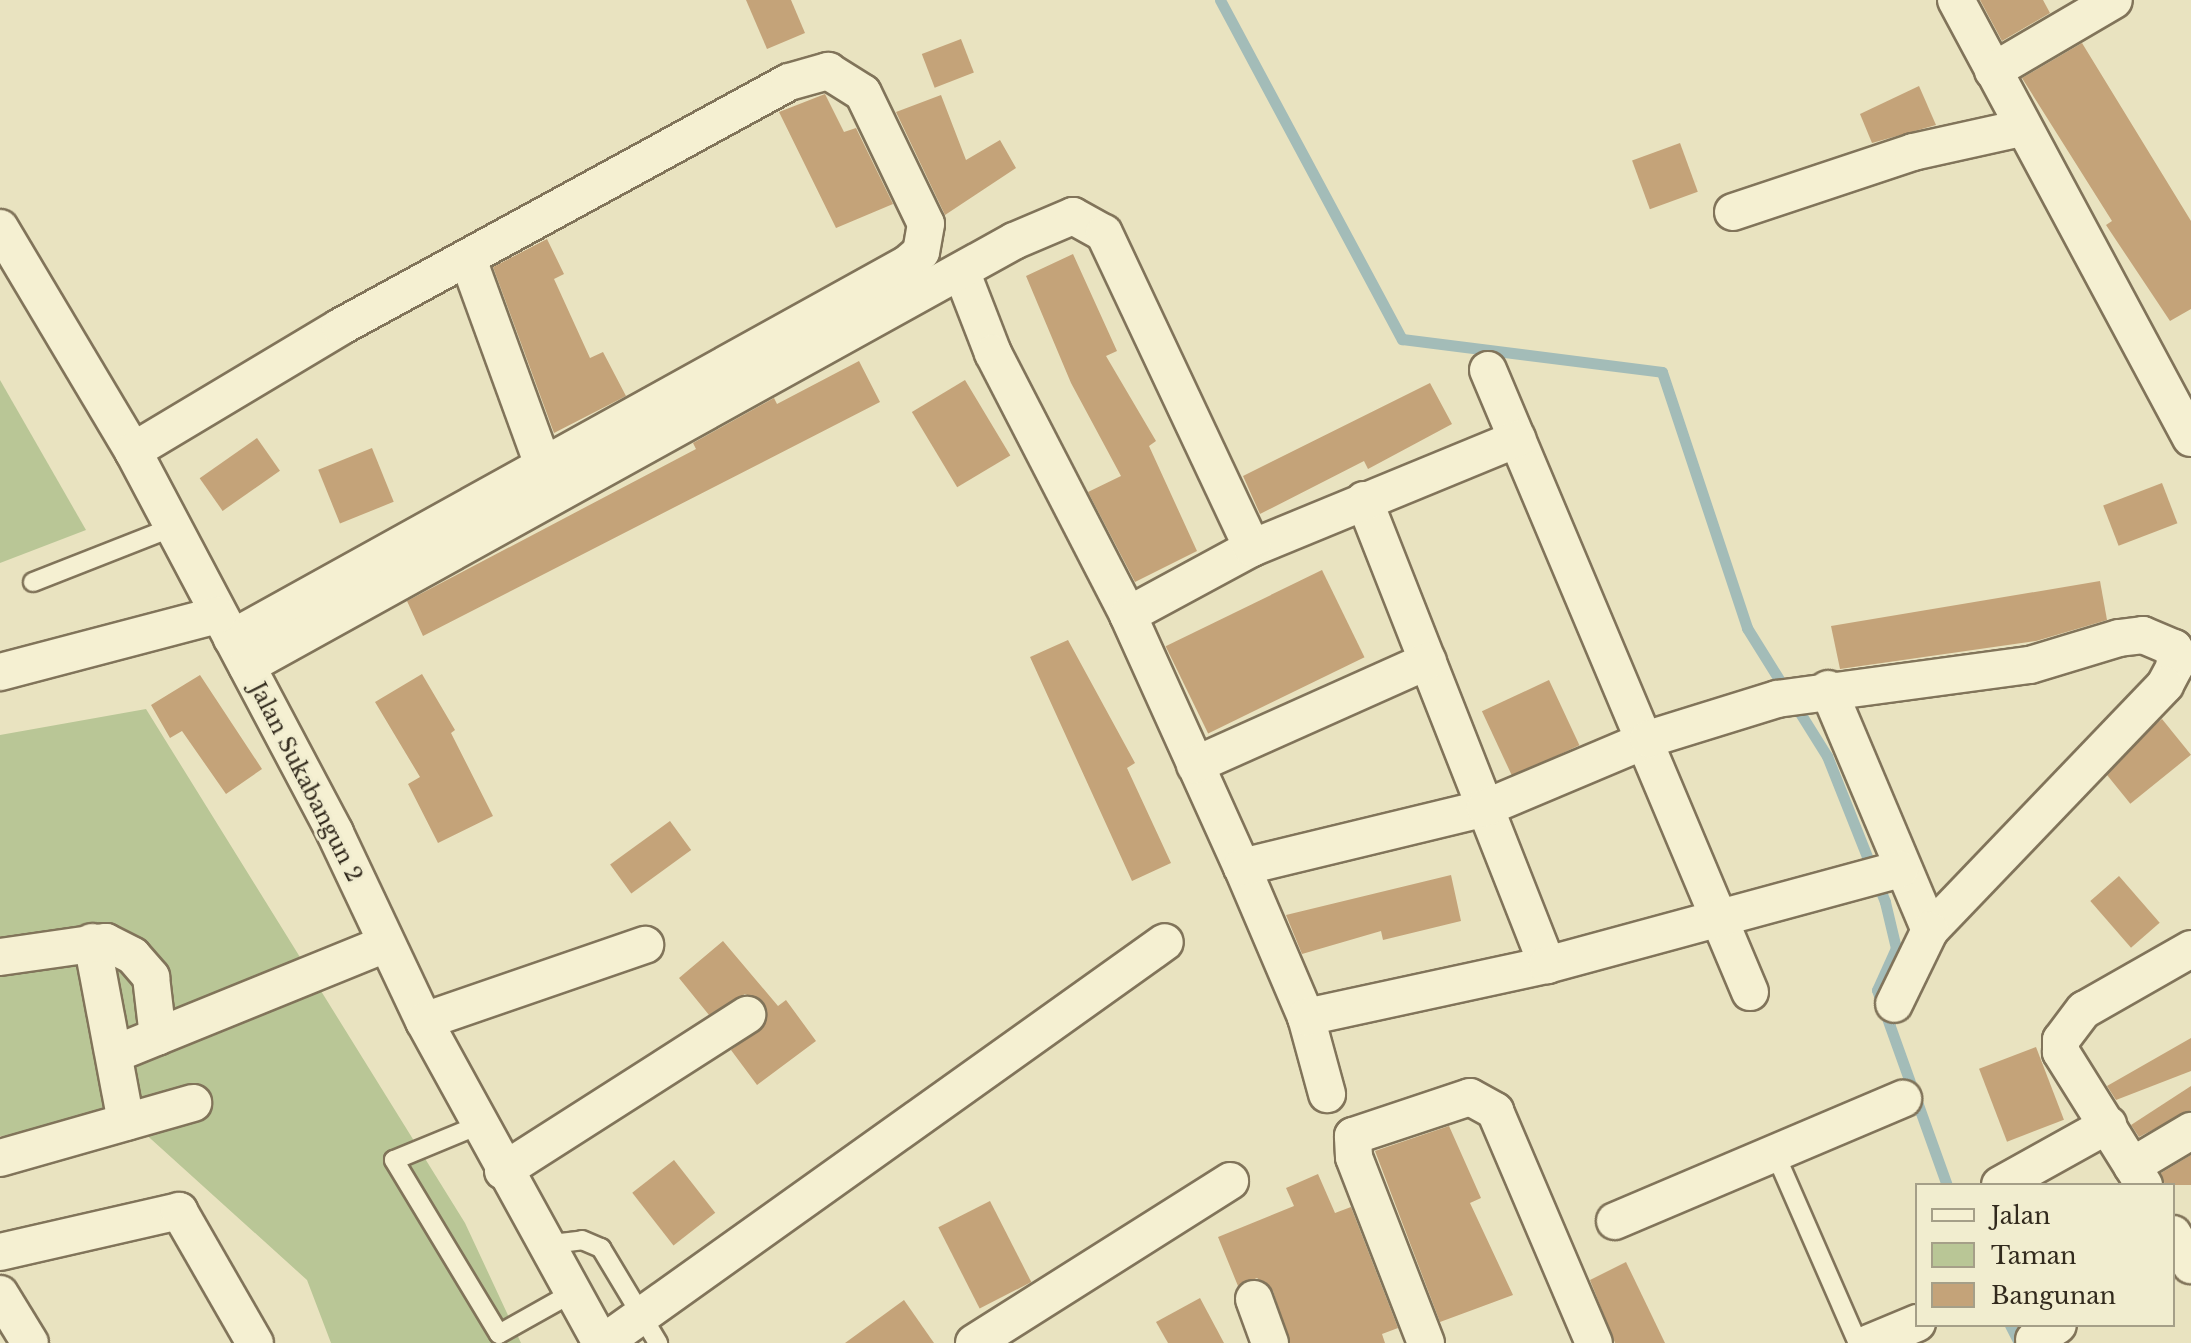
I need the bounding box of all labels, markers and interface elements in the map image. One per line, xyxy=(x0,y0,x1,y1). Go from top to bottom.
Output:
street label: Jalan Sukabangun 2 xyxy=(244,678,368,886)
legend xyxy=(1915,1183,2175,1327)
text: Jalan xyxy=(1991,1201,2051,1230)
text: Taman xyxy=(1991,1241,2077,1270)
text: Bangunan xyxy=(1991,1281,2116,1310)

